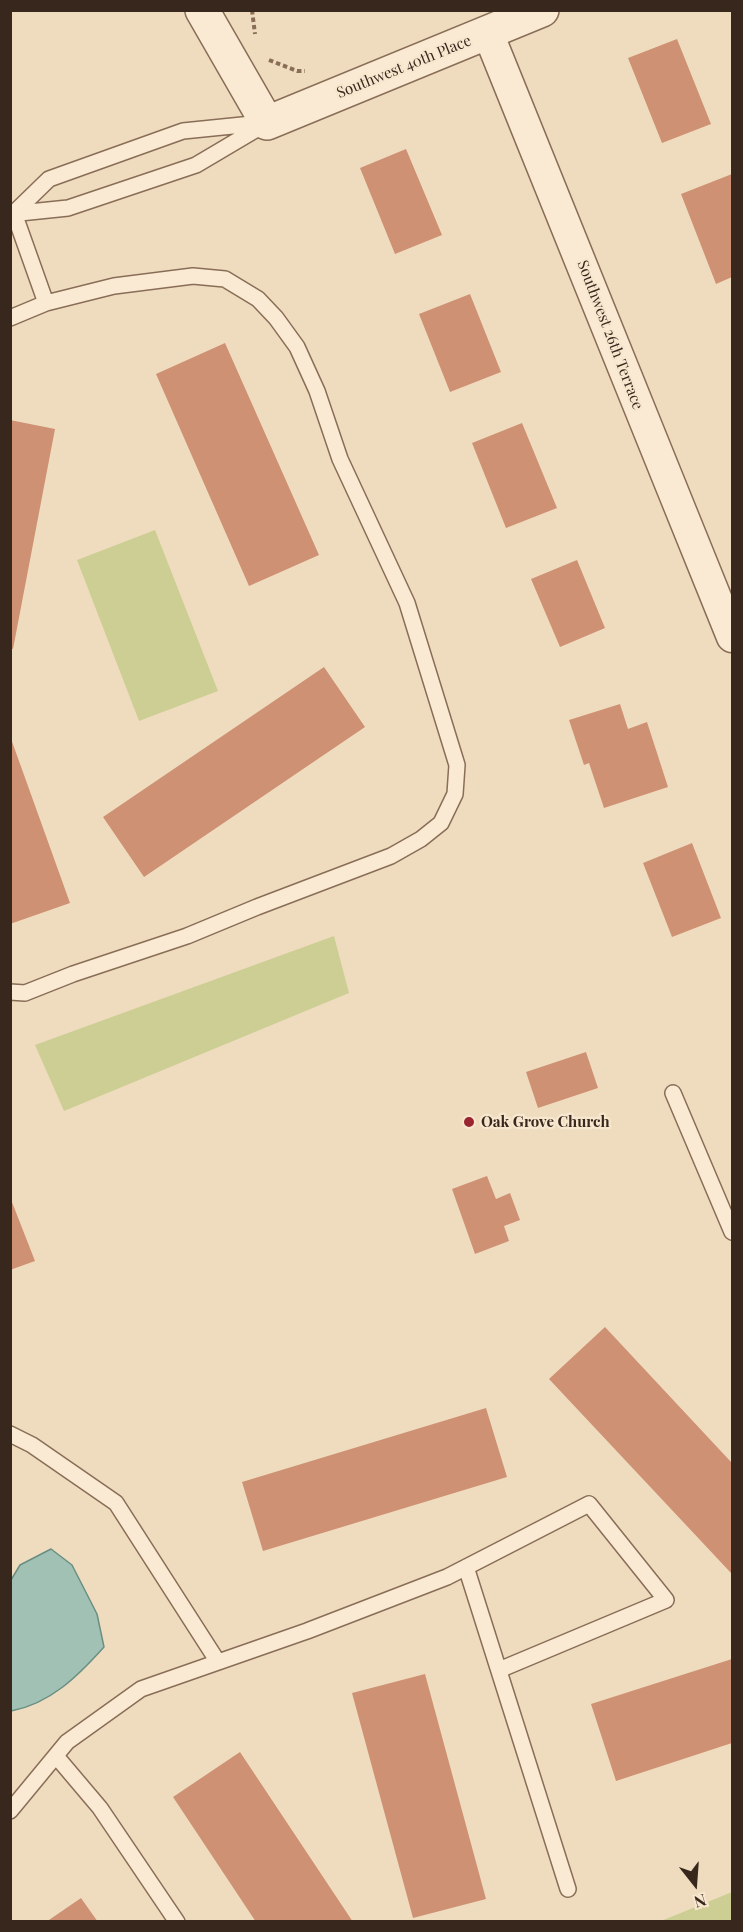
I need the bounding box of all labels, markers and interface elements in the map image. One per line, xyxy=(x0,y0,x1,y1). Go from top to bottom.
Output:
street label: Southwest 40th Place xyxy=(334,32,474,102)
street label: Southwest 26th Terrace xyxy=(573,258,647,412)
place label: Oak Grove Church xyxy=(481,1113,610,1131)
marker: Oak Grove Church xyxy=(462,1115,476,1129)
north arrow xyxy=(665,1854,725,1914)
text: N xyxy=(692,1890,709,1913)

